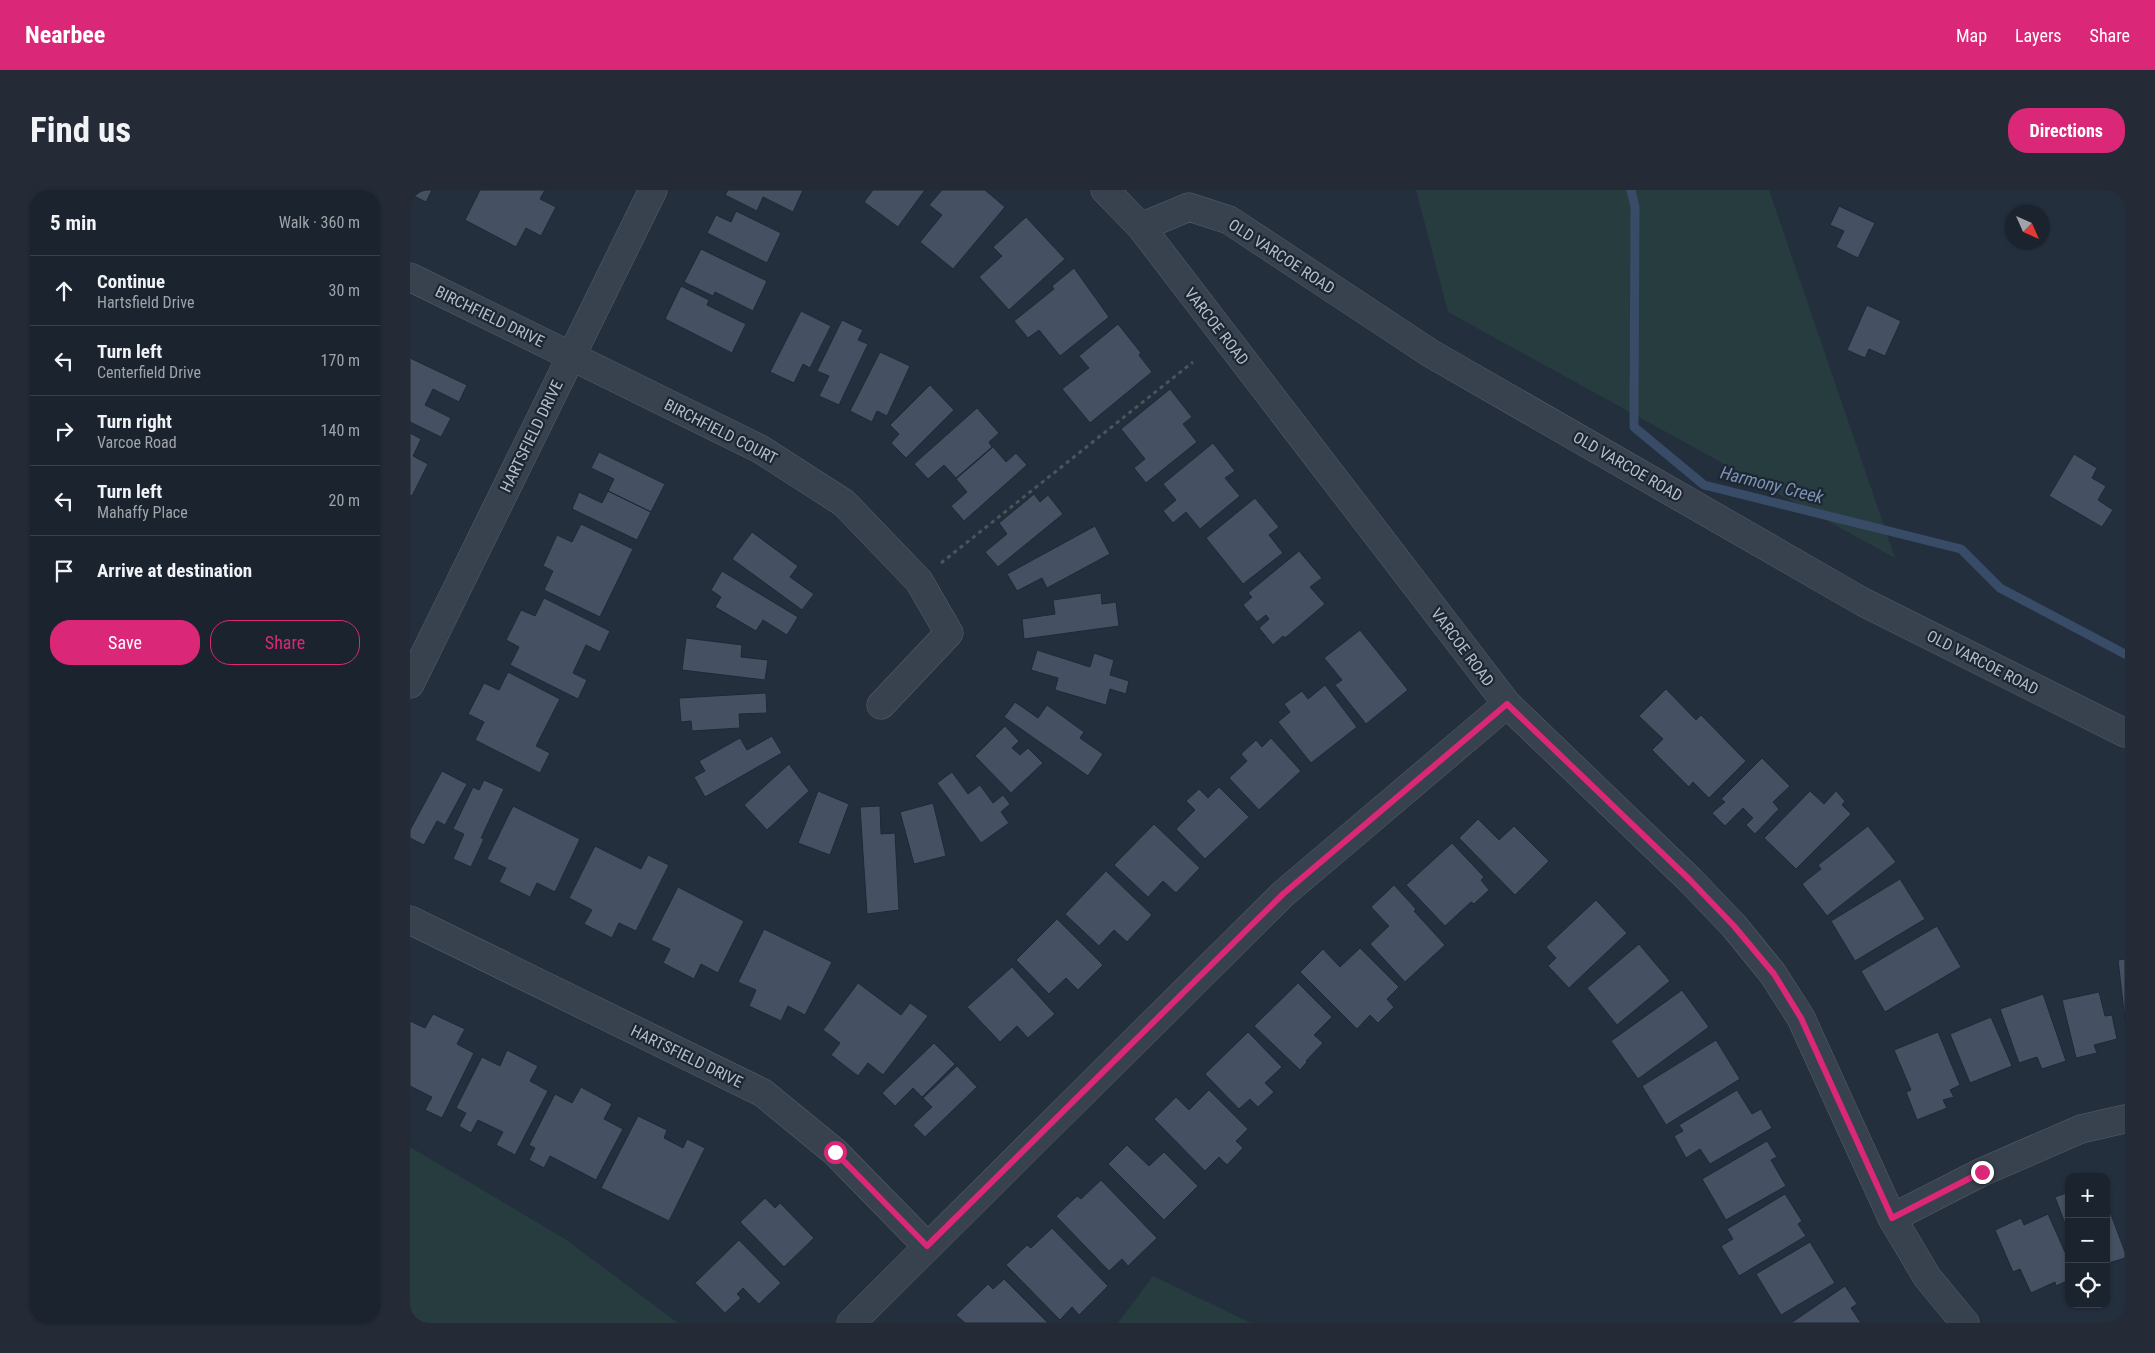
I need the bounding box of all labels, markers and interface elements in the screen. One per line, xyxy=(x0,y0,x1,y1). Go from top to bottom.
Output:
text: Nearbee xyxy=(25,21,105,49)
text: Map xyxy=(1956,25,1987,46)
text: Layers xyxy=(2015,25,2062,46)
text: Share xyxy=(2090,25,2130,46)
button: Directions xyxy=(2008,108,2125,153)
text: Find us xyxy=(30,110,131,151)
north arrow xyxy=(2005,205,2050,250)
text: 5 min xyxy=(50,211,97,235)
text: Walk · 360 m xyxy=(279,213,360,232)
street label: OLD VARCOE ROAD xyxy=(1225,215,1338,298)
text: Continue xyxy=(97,270,165,293)
icon: ahead xyxy=(50,277,78,305)
text: 30 m xyxy=(328,281,360,300)
street label: BIRCHFIELD DRIVE xyxy=(432,282,547,351)
street label: VARCOE ROAD xyxy=(1181,284,1253,369)
text: Hartsfield Drive xyxy=(97,293,194,312)
text: Turn left xyxy=(97,340,162,363)
icon: left xyxy=(50,347,78,375)
text: 170 m xyxy=(321,351,360,370)
text: Centerfield Drive xyxy=(97,363,201,382)
street label: HARTSFIELD DRIVE xyxy=(496,377,567,495)
street label: BIRCHFIELD COURT xyxy=(661,395,780,468)
text: Turn right xyxy=(97,410,172,433)
icon: right xyxy=(50,417,78,445)
text: 140 m xyxy=(321,421,360,440)
street label: OLD VARCOE ROAD xyxy=(1570,428,1686,505)
text: Varcoe Road xyxy=(97,433,177,452)
water label: Harmony Creek xyxy=(1718,462,1827,508)
text: Turn left xyxy=(97,480,162,503)
icon: left xyxy=(50,487,78,515)
text: 20 m xyxy=(328,491,360,510)
text: Mahaffy Place xyxy=(97,503,188,522)
icon: arrive xyxy=(50,557,78,585)
text: Arrive at destination xyxy=(97,559,252,582)
street label: VARCOE ROAD xyxy=(1427,605,1498,690)
button: Save xyxy=(50,620,200,665)
button: Share xyxy=(210,620,360,665)
street label: OLD VARCOE ROAD xyxy=(1924,626,2042,699)
street label: HARTSFIELD DRIVE xyxy=(628,1021,746,1092)
route start xyxy=(824,1141,847,1164)
route end xyxy=(1971,1161,1994,1184)
map controls xyxy=(2065,1173,2110,1308)
button: + xyxy=(2065,1173,2110,1218)
button: − xyxy=(2065,1218,2110,1263)
button: locate xyxy=(2065,1263,2110,1308)

